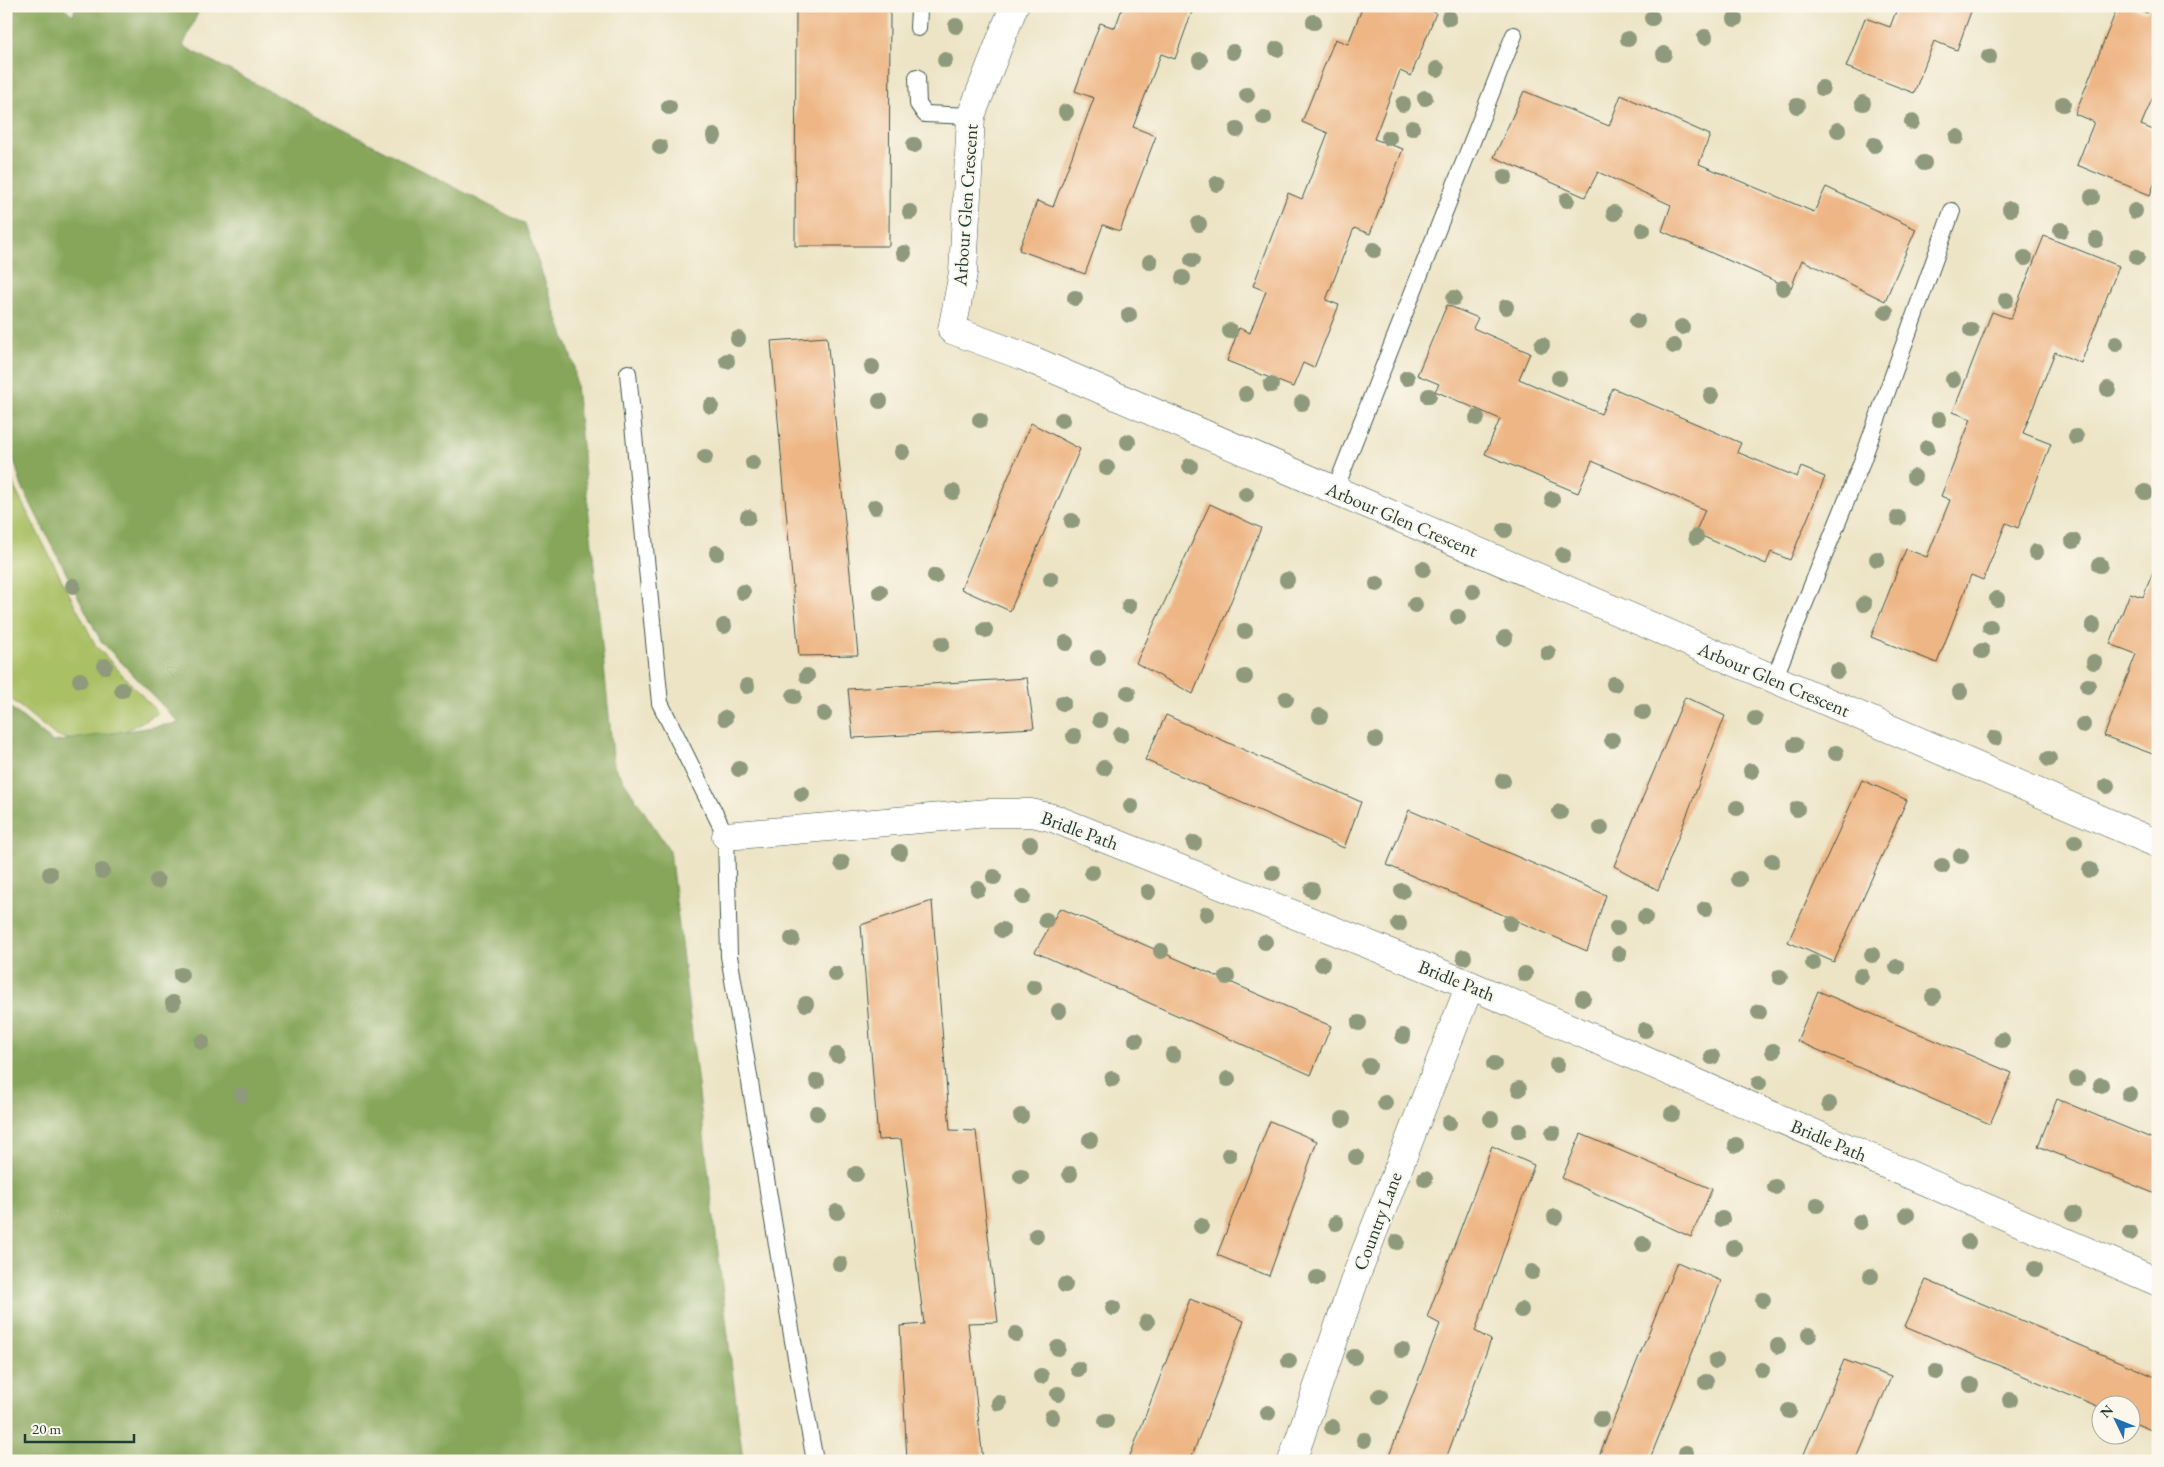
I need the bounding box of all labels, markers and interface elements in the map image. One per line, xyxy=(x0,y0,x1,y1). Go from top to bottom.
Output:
street label: Arbour Glen Crescent xyxy=(947,123,984,288)
street label: Arbour Glen Crescent xyxy=(1321,476,1482,563)
street label: Arbour Glen Crescent xyxy=(1693,636,1854,723)
street label: Bridle Path xyxy=(1038,805,1122,856)
street label: Bridle Path xyxy=(1415,954,1499,1007)
street label: Bridle Path xyxy=(1787,1113,1871,1168)
street label: Country Lane xyxy=(1347,1168,1408,1274)
north arrow xyxy=(2092,1394,2142,1444)
text: N xyxy=(2096,1400,2117,1421)
scale bar xyxy=(25,1412,134,1444)
text: 20 m xyxy=(32,1419,61,1438)

